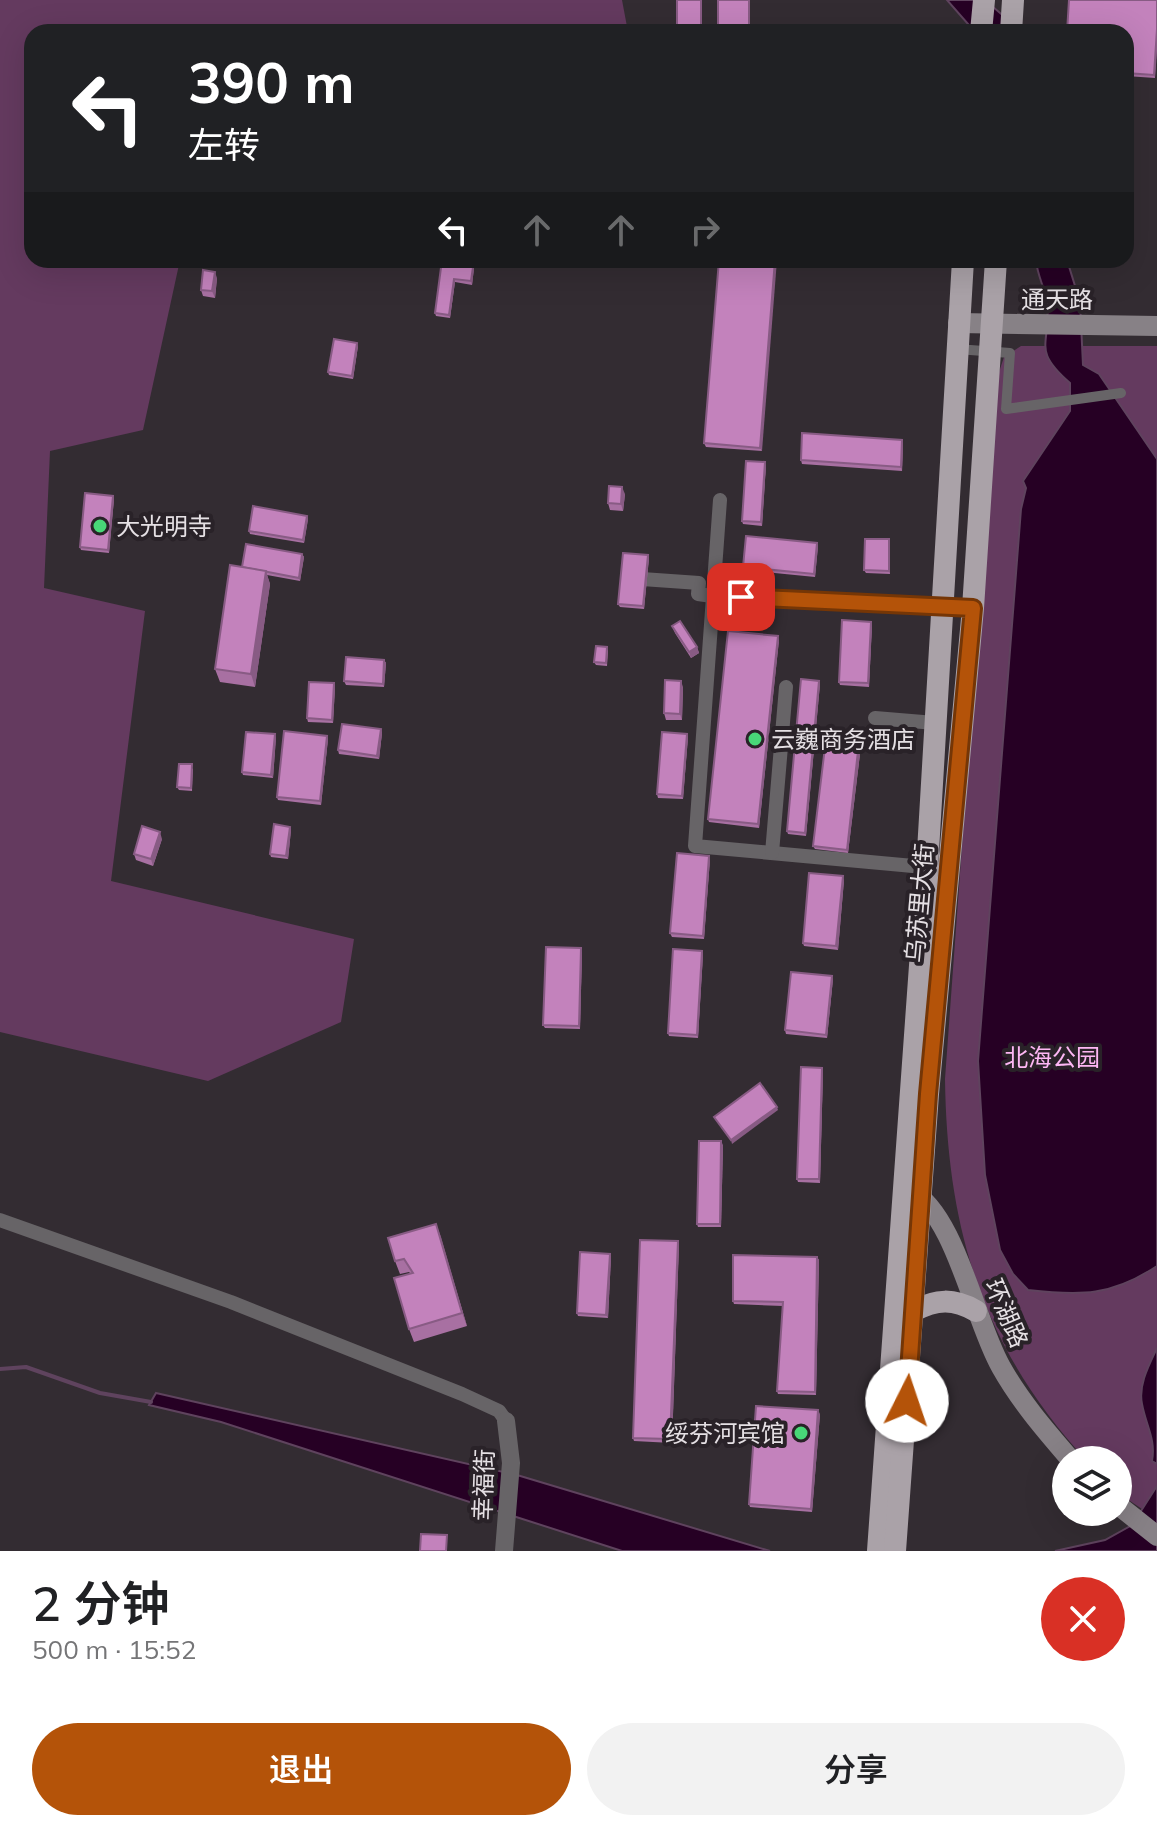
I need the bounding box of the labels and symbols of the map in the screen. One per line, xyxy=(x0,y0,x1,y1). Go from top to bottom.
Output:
street label: 通天路 xyxy=(1021,284,1093,314)
place label: 大光明寺 xyxy=(116,511,212,541)
marker: 大光明寺 xyxy=(91,517,109,535)
pin xyxy=(707,563,775,631)
place label: 云巍商务酒店 xyxy=(771,724,915,754)
marker: 云巍商务酒店 xyxy=(746,730,764,748)
street label: 乌苏里大街 xyxy=(899,842,939,964)
park label: 北海公园 xyxy=(1004,1042,1100,1072)
street label: 环湖路 xyxy=(979,1274,1035,1352)
position arrow xyxy=(865,1359,949,1443)
place label: 绥芬河宾馆 xyxy=(665,1418,785,1448)
marker: 绥芬河宾馆 xyxy=(792,1424,810,1442)
street label: 幸福街 xyxy=(467,1448,499,1522)

